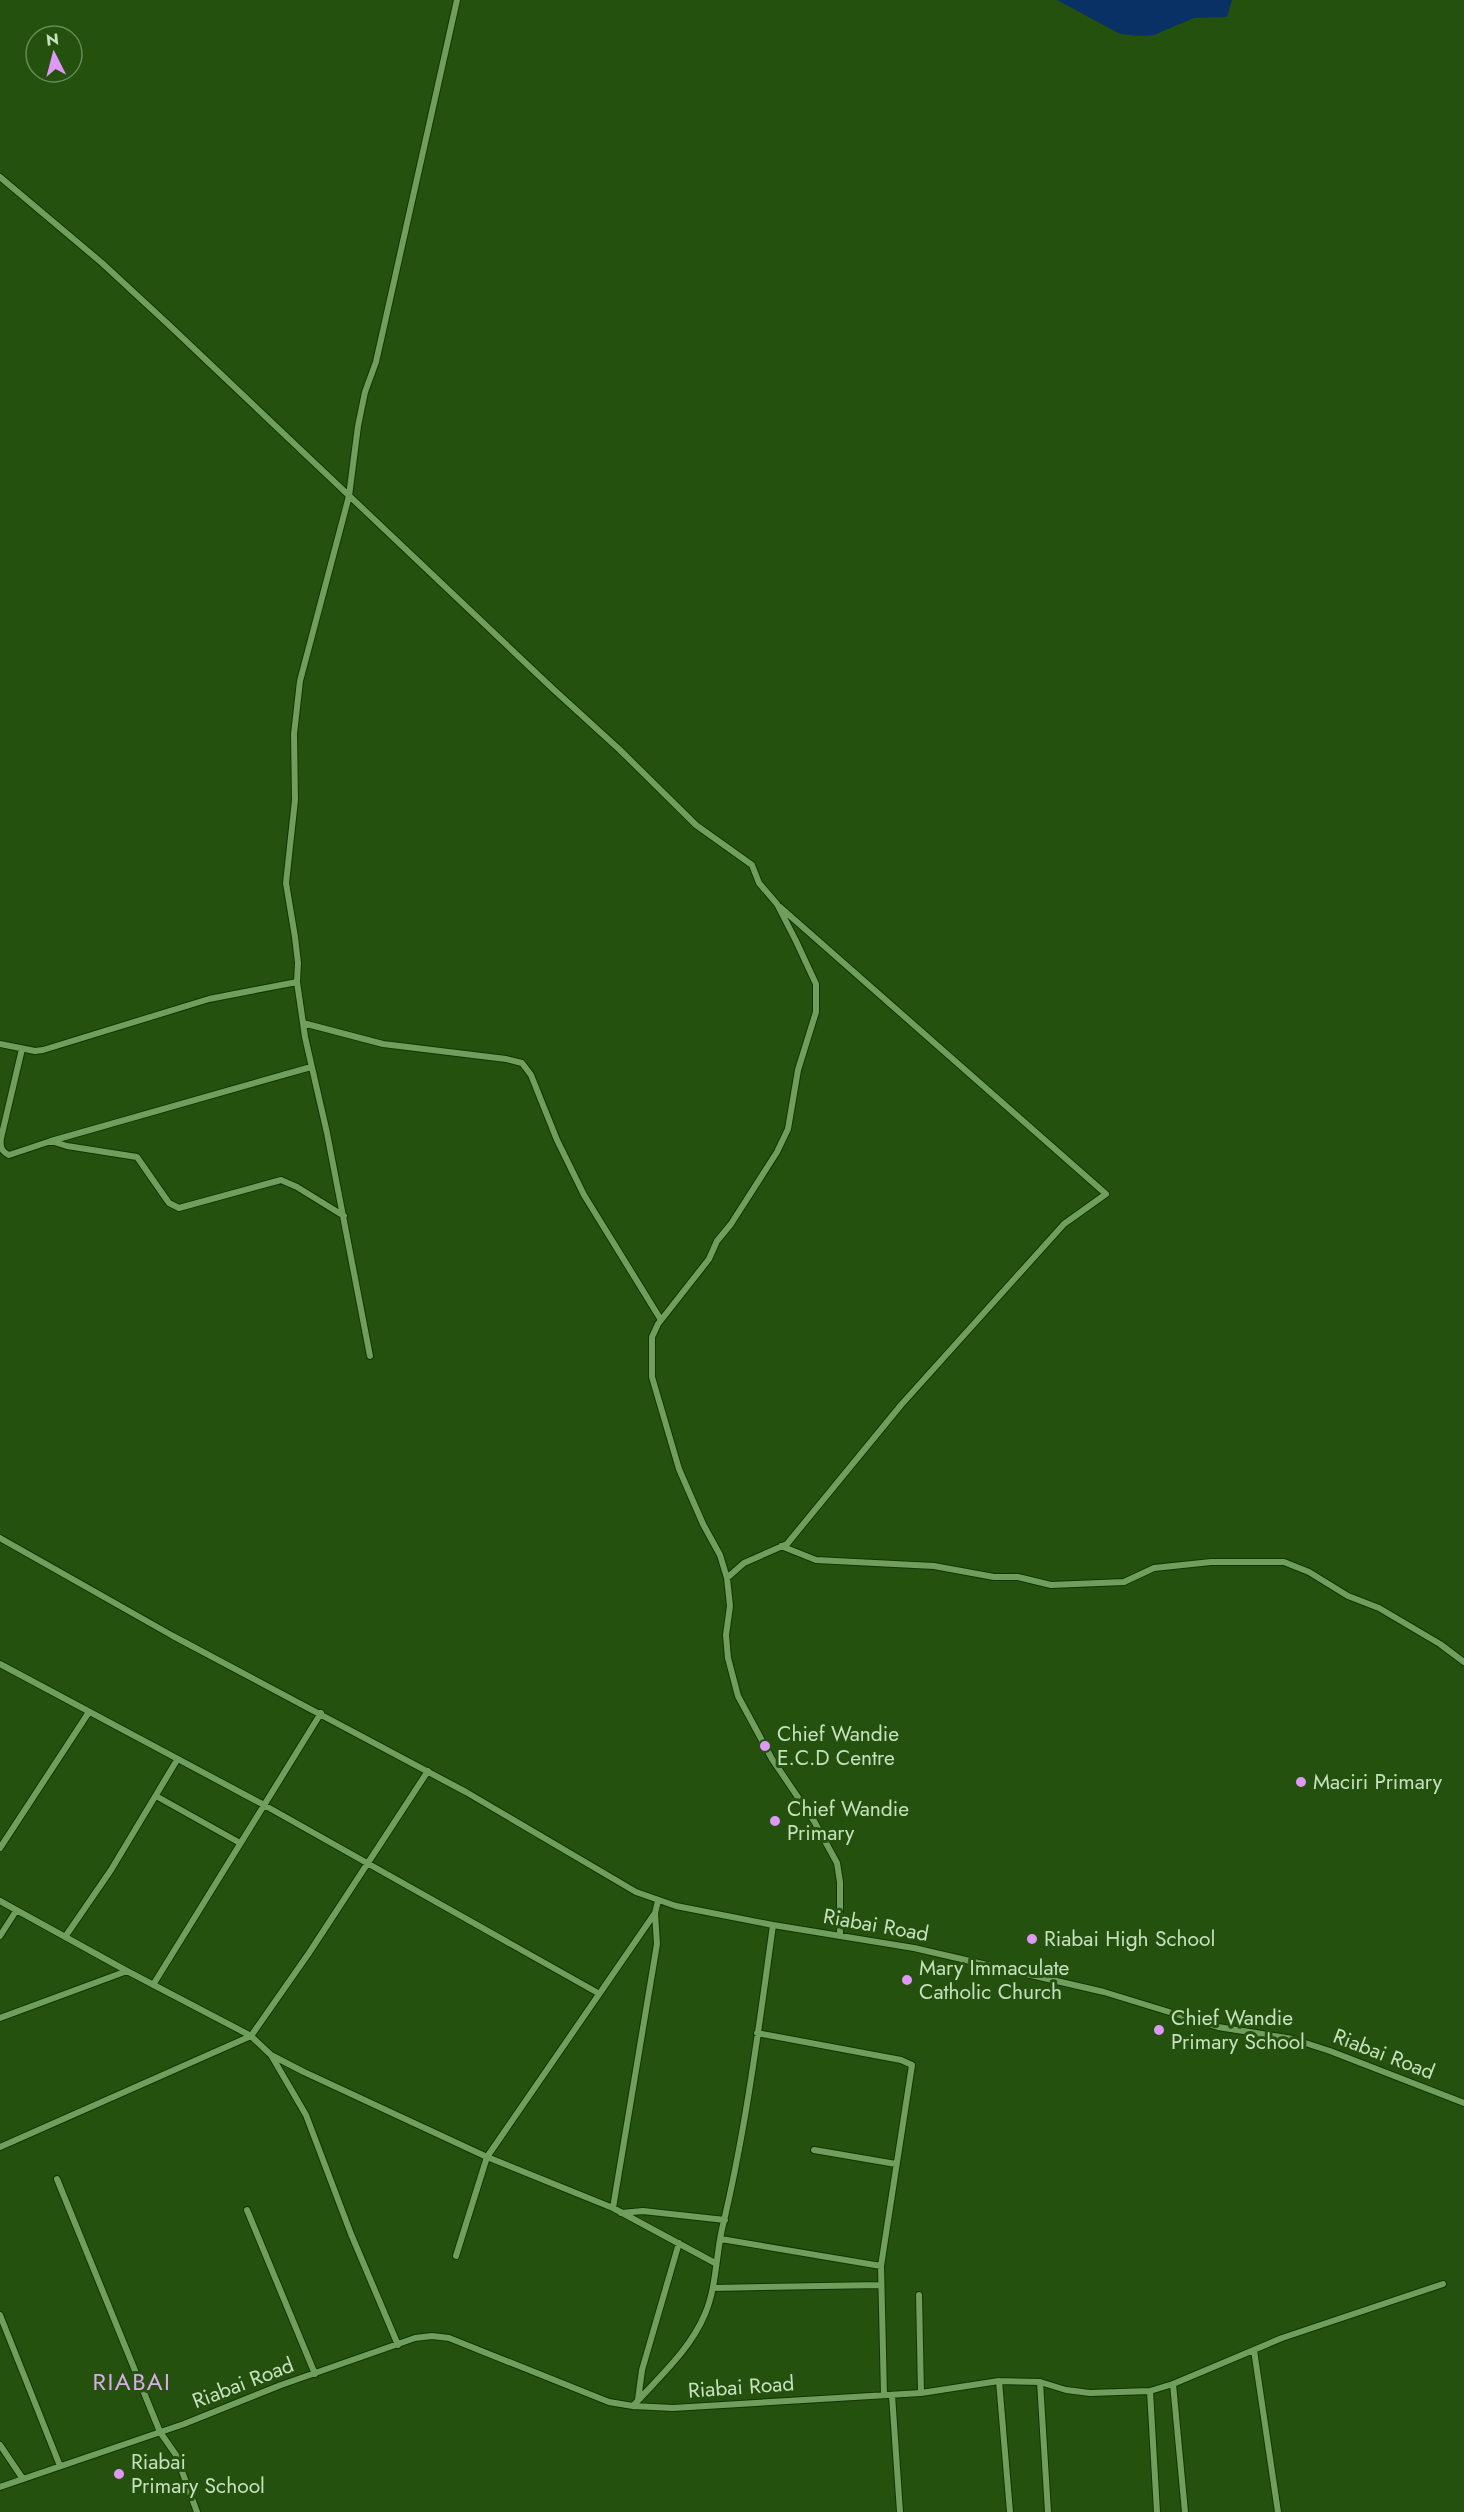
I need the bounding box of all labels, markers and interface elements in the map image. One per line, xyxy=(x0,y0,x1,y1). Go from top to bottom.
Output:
north arrow xyxy=(24,24,84,84)
text: N xyxy=(45,27,60,52)
place label: Chief Wandie E.C.D Centre xyxy=(777,1719,899,1773)
marker: Chief Wandie E.C.D Centre xyxy=(758,1739,772,1753)
place label: Maciri Primary xyxy=(1313,1767,1443,1797)
marker: Maciri Primary xyxy=(1294,1775,1308,1789)
place label: Chief Wandie Primary xyxy=(787,1794,909,1848)
marker: Chief Wandie Primary xyxy=(768,1814,782,1828)
street label: Riabai Road xyxy=(821,1901,931,1949)
place label: Riabai High School xyxy=(1044,1924,1215,1954)
marker: Riabai High School xyxy=(1025,1932,1039,1946)
place label: Mary Immaculate Catholic Church xyxy=(919,1953,1070,2007)
marker: Mary Immaculate Catholic Church xyxy=(900,1973,914,1987)
place label: Chief Wandie Primary School xyxy=(1171,2003,1305,2057)
street label: Riabai Road xyxy=(1329,2021,1439,2087)
marker: Chief Wandie Primary School xyxy=(1152,2023,1166,2037)
street label: Riabai Road xyxy=(188,2350,298,2416)
district label: RIABAI xyxy=(93,2364,171,2399)
street label: Riabai Road xyxy=(687,2368,795,2406)
place label: Riabai Primary School xyxy=(131,2447,265,2501)
marker: Riabai Primary School xyxy=(112,2467,126,2481)

